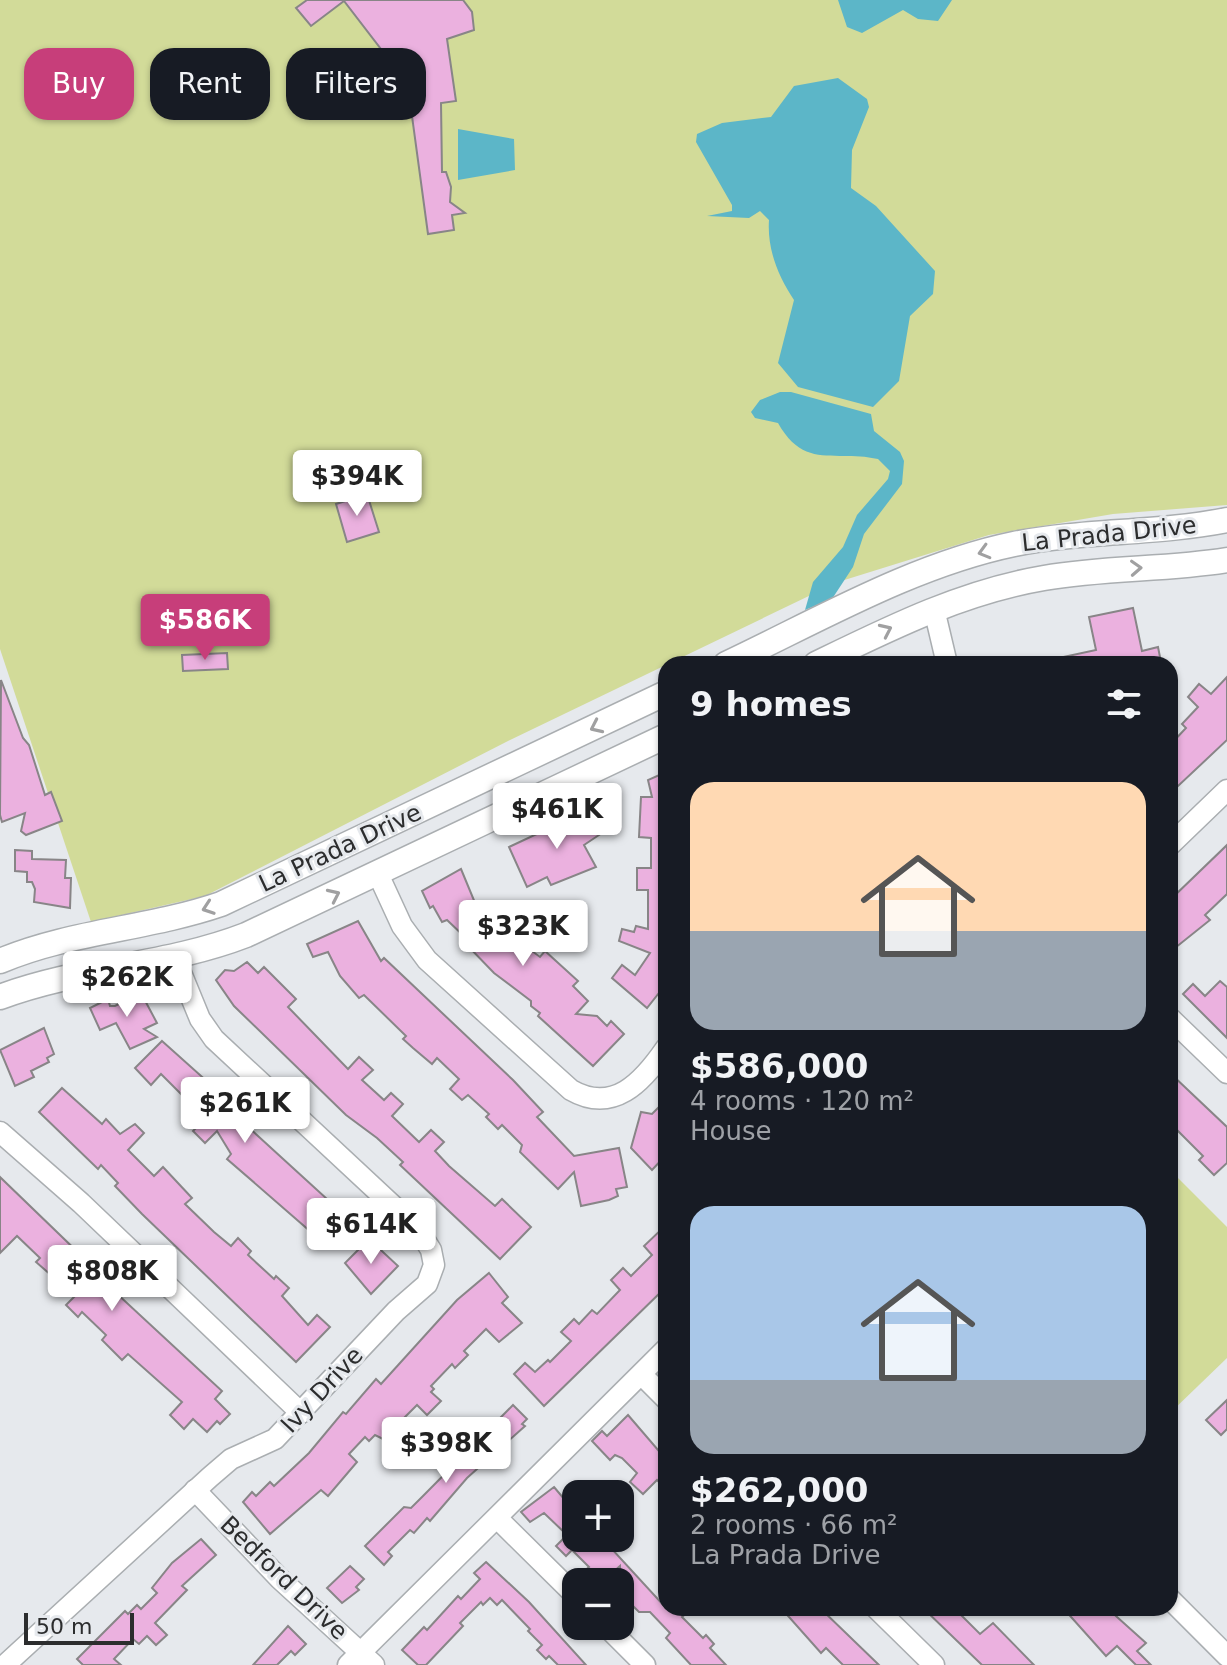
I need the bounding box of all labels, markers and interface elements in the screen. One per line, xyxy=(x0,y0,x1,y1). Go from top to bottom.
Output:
chip: Buy xyxy=(24,48,134,120)
chip: Rent xyxy=(150,48,270,120)
chip: Filters xyxy=(286,48,426,120)
pin: $394K xyxy=(301,450,413,518)
text: $394K xyxy=(311,461,403,491)
street label: La Prada Drive xyxy=(1020,511,1198,557)
one-way arrow xyxy=(977,543,991,559)
one-way arrow xyxy=(1130,560,1143,577)
pin: $586K xyxy=(149,594,261,662)
text: $586K xyxy=(159,605,251,635)
one-way arrow xyxy=(878,624,892,640)
icon: filters xyxy=(1102,682,1146,726)
text: 9 homes xyxy=(690,684,852,724)
one-way arrow xyxy=(589,717,604,733)
pin: $461K xyxy=(501,783,613,851)
text: $461K xyxy=(511,794,603,824)
street label: La Prada Drive xyxy=(254,798,426,898)
icon: home xyxy=(846,834,990,978)
one-way arrow xyxy=(325,889,340,905)
one-way arrow xyxy=(202,898,216,914)
pin: $323K xyxy=(467,900,579,968)
text: $323K xyxy=(477,911,569,941)
pin: $262K xyxy=(71,951,183,1019)
text: $262K xyxy=(81,962,173,992)
text: $586,000 xyxy=(690,1046,869,1086)
pin: $261K xyxy=(189,1077,301,1145)
text: 4 rooms · 120 m² xyxy=(690,1086,914,1116)
text: $261K xyxy=(199,1088,291,1118)
text: House xyxy=(690,1116,771,1146)
pin: $614K xyxy=(315,1198,427,1266)
text: $614K xyxy=(325,1209,417,1239)
pin: $808K xyxy=(56,1245,168,1313)
text: $808K xyxy=(66,1256,158,1286)
icon: home xyxy=(846,1258,990,1402)
street label: Ivy Drive xyxy=(275,1341,369,1439)
pin: $398K xyxy=(390,1417,502,1485)
text: $398K xyxy=(400,1428,492,1458)
text: $262,000 xyxy=(690,1470,869,1510)
map controls xyxy=(562,1480,634,1640)
button: + xyxy=(562,1480,634,1552)
street label: Bedford Drive xyxy=(215,1510,353,1646)
text: 2 rooms · 66 m² xyxy=(690,1510,898,1540)
text: La Prada Drive xyxy=(690,1540,881,1570)
button: − xyxy=(562,1568,634,1640)
scale bar xyxy=(24,1609,134,1645)
text: 50 m xyxy=(36,1614,92,1639)

